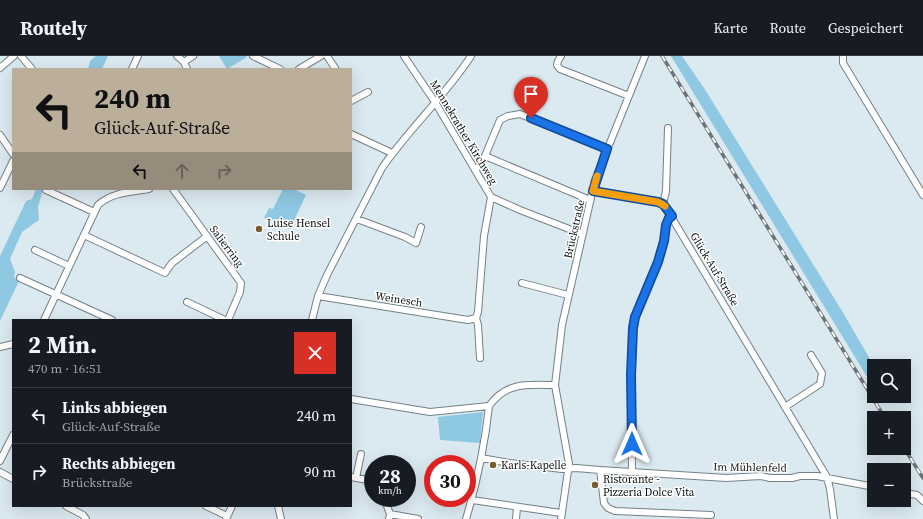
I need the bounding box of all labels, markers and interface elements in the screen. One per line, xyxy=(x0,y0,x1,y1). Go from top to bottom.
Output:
text: Routely xyxy=(20,15,87,41)
text: Karte xyxy=(713,18,748,38)
text: Route xyxy=(770,18,806,38)
text: Gespeichert xyxy=(828,18,903,38)
street label: Mennekrather Kirchweg xyxy=(426,77,501,188)
pin xyxy=(514,77,548,118)
text: 240 m xyxy=(94,79,171,117)
icon: arrive xyxy=(520,83,542,105)
icon: left xyxy=(28,84,80,136)
text: Glück-Auf-Straße xyxy=(94,115,230,140)
icon: left xyxy=(129,160,151,182)
icon: ahead xyxy=(171,160,193,182)
icon: right xyxy=(213,160,235,182)
street label: Brückstraße xyxy=(560,198,589,260)
place label: Luise Hensel Schule xyxy=(267,216,330,244)
street label: Salierring xyxy=(206,222,247,270)
marker: Luise Hensel Schule xyxy=(254,224,264,234)
street label: Glück-Auf-Straße xyxy=(687,230,743,309)
street label: Weinesch xyxy=(374,288,424,311)
text: 2 Min. xyxy=(28,328,97,361)
button: close xyxy=(294,332,336,374)
map controls xyxy=(867,359,911,507)
button: search xyxy=(867,359,911,403)
text: 470 m · 16:51 xyxy=(28,360,102,377)
text: Links abbiegen xyxy=(62,397,167,418)
icon: left xyxy=(28,405,50,427)
text: 240 m xyxy=(296,405,336,426)
button: + xyxy=(867,411,911,455)
text: Glück-Auf-Straße xyxy=(62,418,160,435)
position arrow xyxy=(611,423,653,465)
text: Rechts abbiegen xyxy=(62,453,176,474)
speed limit sign: 30 xyxy=(424,455,476,507)
place label: Karls-Kapelle xyxy=(501,458,567,473)
street label: Im Mühlenfeld xyxy=(713,459,788,476)
marker: Karls-Kapelle xyxy=(488,460,498,470)
icon: right xyxy=(28,461,50,483)
text: 90 m xyxy=(304,461,336,482)
text: 28 xyxy=(379,462,401,490)
button: − xyxy=(867,463,911,507)
place label: Ristorante - Pizzeria Dolce Vita xyxy=(603,472,695,500)
text: Brückstraße xyxy=(62,474,132,491)
marker: Ristorante - Pizzeria Dolce Vita xyxy=(590,480,600,490)
text: km/h xyxy=(378,484,402,497)

